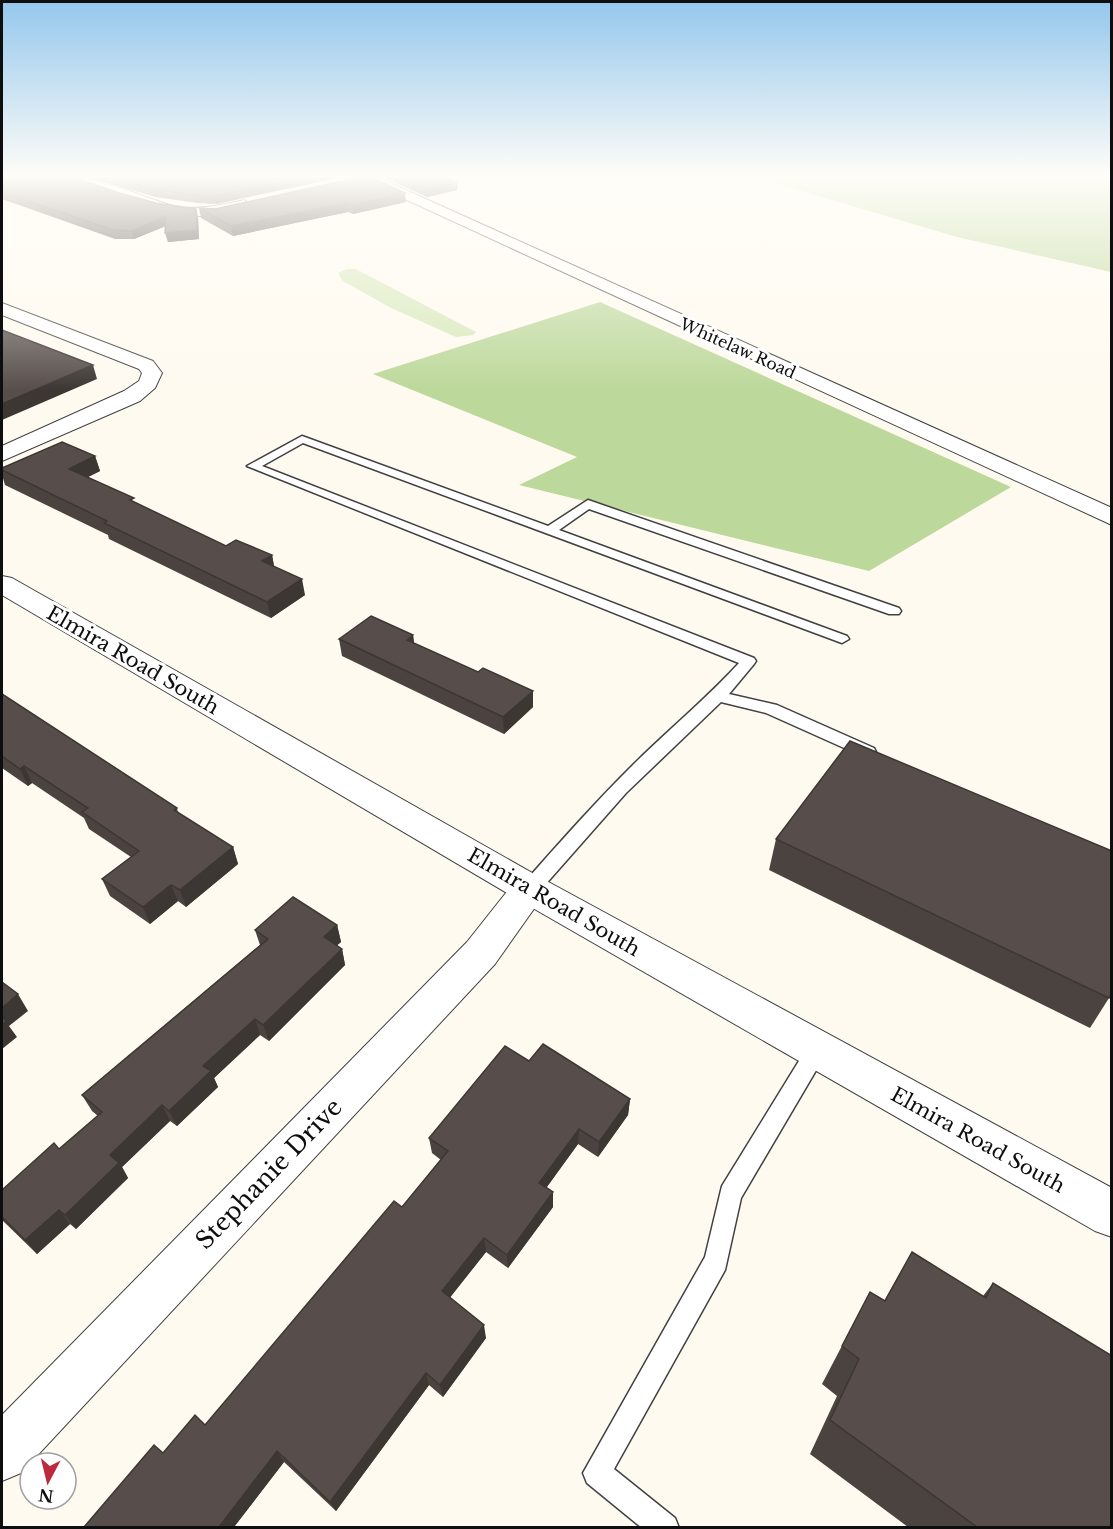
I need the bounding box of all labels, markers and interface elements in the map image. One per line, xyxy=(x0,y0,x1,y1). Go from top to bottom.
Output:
street label: Whitelaw Road xyxy=(676,313,799,383)
street label: Elmira Road South xyxy=(43,601,224,719)
street label: Elmira Road South xyxy=(464,843,645,961)
street label: Elmira Road South xyxy=(887,1082,1069,1198)
street label: Stephanie Drive xyxy=(189,1092,348,1255)
north arrow xyxy=(18,1451,78,1511)
text: N xyxy=(37,1485,55,1507)

